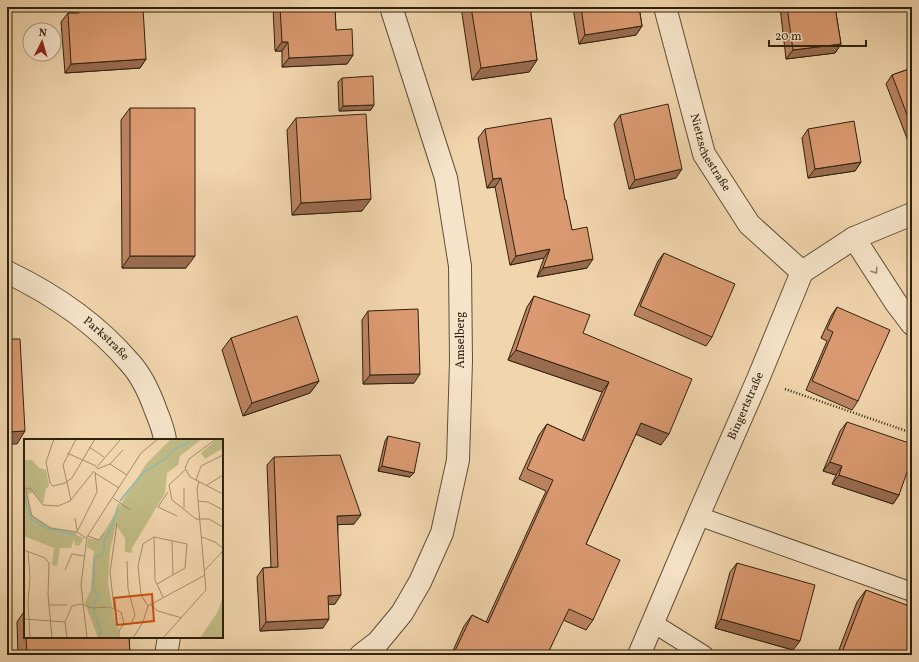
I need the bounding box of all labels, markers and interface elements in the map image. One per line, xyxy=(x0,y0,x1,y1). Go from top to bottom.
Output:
north arrow xyxy=(22,22,62,62)
scale bar xyxy=(769,22,866,48)
text: N xyxy=(38,26,47,41)
text: 20 m xyxy=(775,29,802,45)
street label: Nietzschestraße xyxy=(686,112,734,195)
one-way arrow xyxy=(870,267,878,274)
street label: Amselberg xyxy=(453,312,469,368)
street label: Parkstraße xyxy=(80,313,133,365)
street label: Bingertstraße xyxy=(724,369,768,443)
inset map xyxy=(24,439,223,638)

